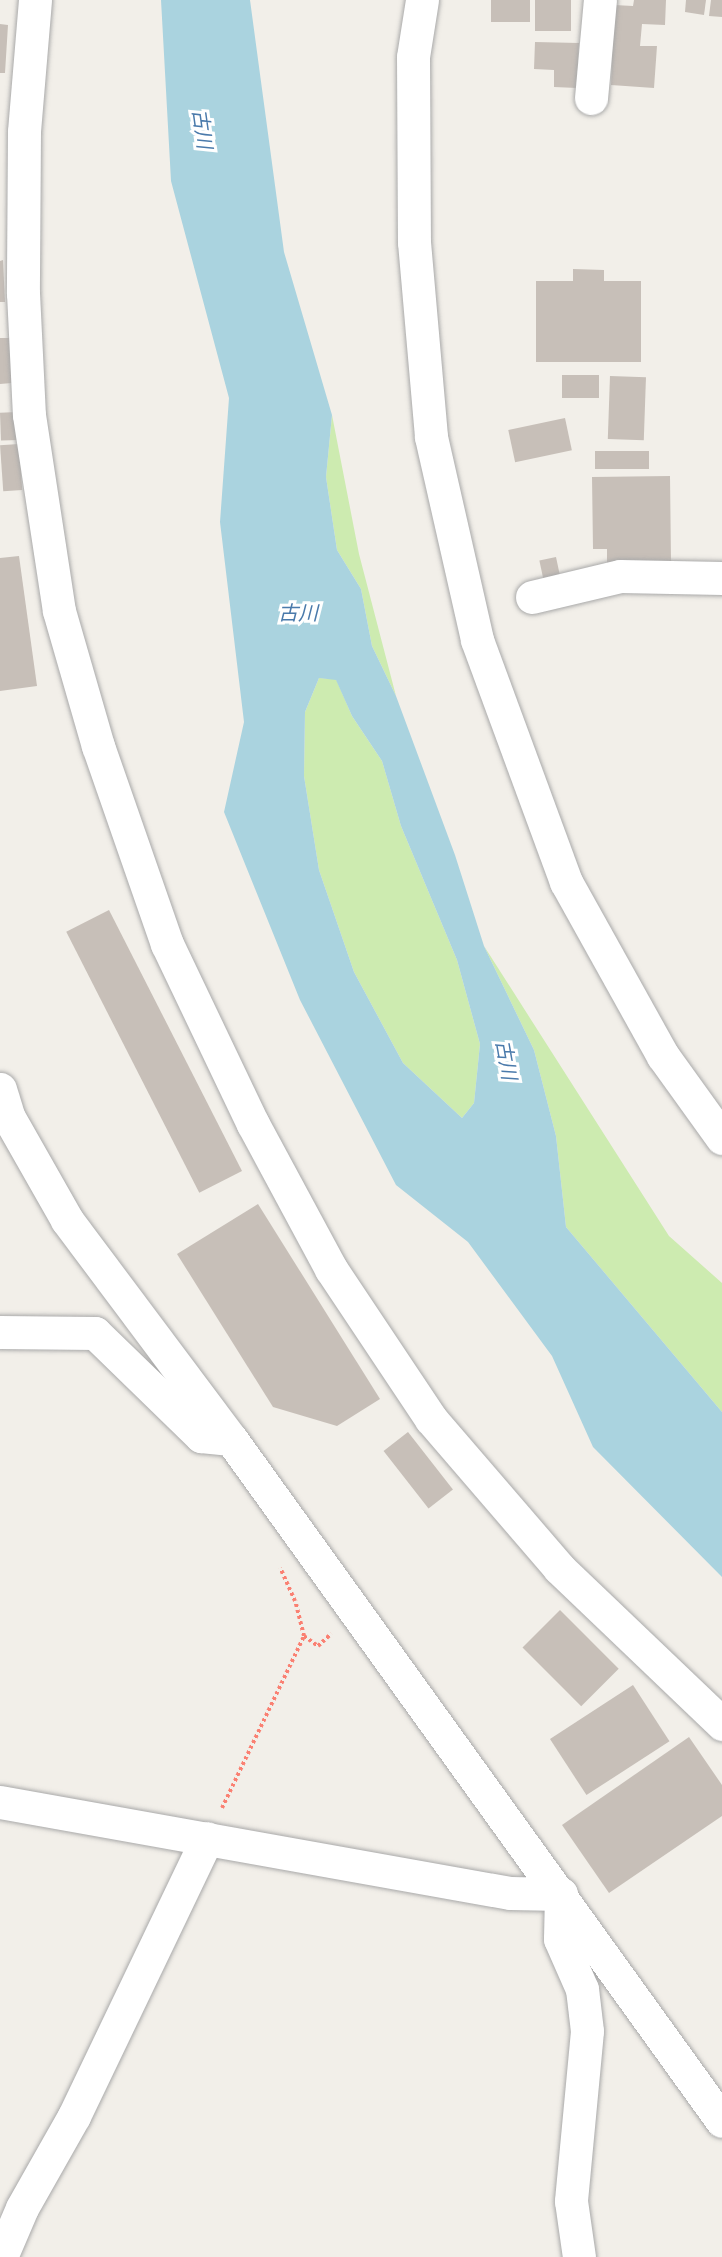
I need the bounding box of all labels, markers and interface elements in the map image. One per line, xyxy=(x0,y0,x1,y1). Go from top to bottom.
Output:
water label: 古川 xyxy=(186,108,216,150)
water label: 古川 xyxy=(278,602,318,626)
water label: 古川 xyxy=(490,1038,520,1082)

